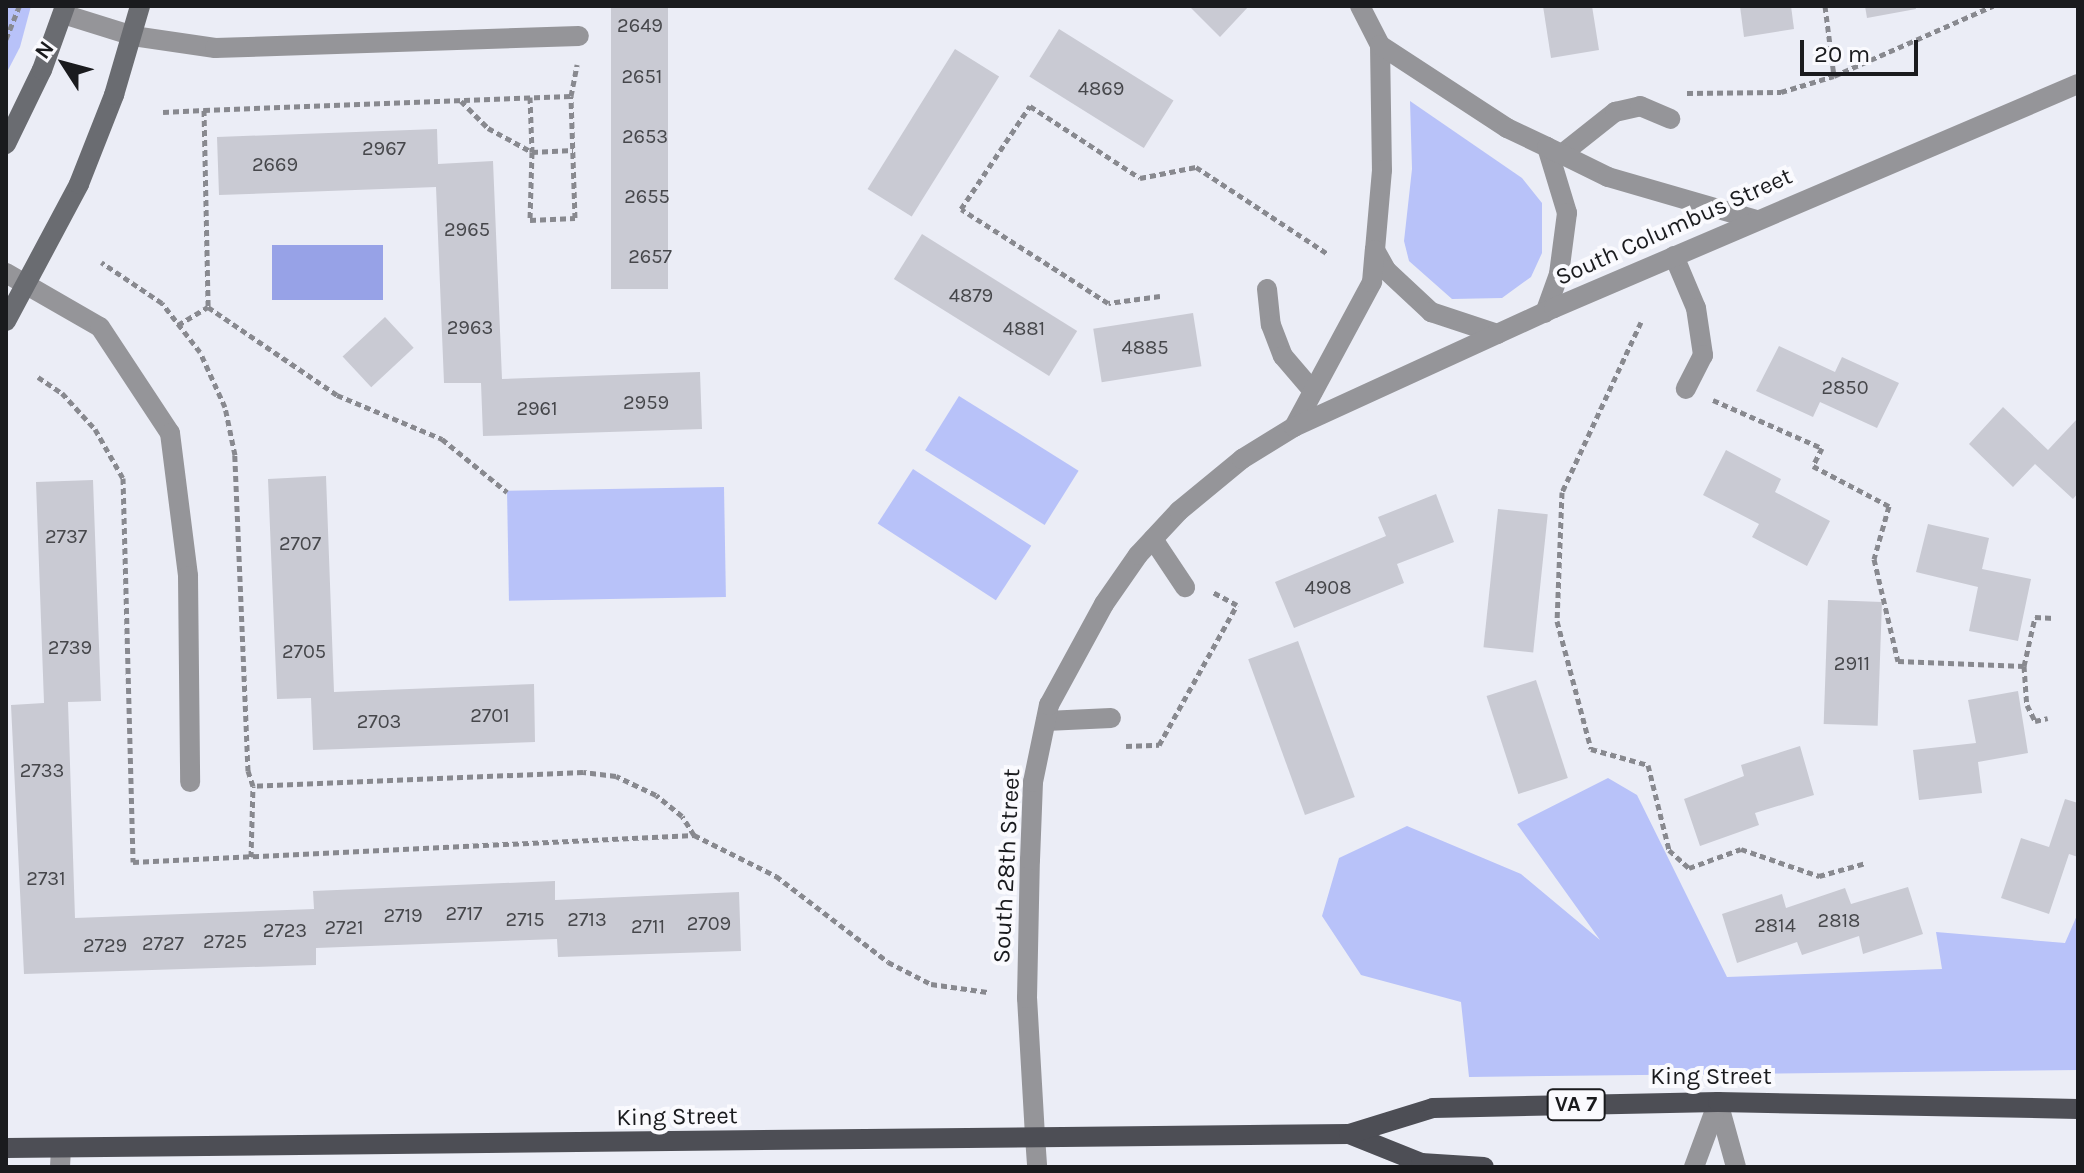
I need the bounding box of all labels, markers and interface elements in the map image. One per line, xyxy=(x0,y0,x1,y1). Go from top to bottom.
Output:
house number: 2649 xyxy=(617,13,663,37)
north arrow xyxy=(24,24,104,104)
scale bar xyxy=(1804,24,1922,74)
text: N xyxy=(29,36,60,64)
text: 20 m xyxy=(1814,40,1870,68)
house number: 2651 xyxy=(622,64,662,88)
house number: 4869 xyxy=(1078,76,1124,100)
house number: 2653 xyxy=(622,124,668,148)
house number: 2967 xyxy=(362,136,406,160)
house number: 2669 xyxy=(252,152,298,176)
street label: South Columbus Street xyxy=(1551,162,1797,292)
house number: 2655 xyxy=(624,184,670,208)
house number: 2965 xyxy=(444,217,490,241)
house number: 2657 xyxy=(628,244,672,268)
house number: 4879 xyxy=(949,283,993,307)
house number: 2963 xyxy=(447,315,493,339)
house number: 4881 xyxy=(1003,316,1045,340)
house number: 4885 xyxy=(1121,335,1169,359)
house number: 2850 xyxy=(1821,375,1869,399)
house number: 2959 xyxy=(623,390,669,414)
house number: 2961 xyxy=(516,396,558,420)
house number: 2737 xyxy=(45,524,87,548)
house number: 2707 xyxy=(279,531,321,555)
house number: 4908 xyxy=(1305,575,1351,599)
house number: 2739 xyxy=(48,635,92,659)
house number: 2705 xyxy=(282,639,326,663)
house number: 2911 xyxy=(1834,651,1870,675)
house number: 2701 xyxy=(470,703,510,727)
house number: 2703 xyxy=(357,709,401,733)
house number: 2733 xyxy=(20,758,64,782)
street label: South 28th Street xyxy=(988,768,1026,964)
house number: 2731 xyxy=(26,866,66,890)
house number: 2717 xyxy=(446,901,482,925)
house number: 2719 xyxy=(383,903,423,927)
house number: 2715 xyxy=(506,907,544,931)
house number: 2713 xyxy=(567,907,607,931)
house number: 2818 xyxy=(1818,908,1860,932)
house number: 2709 xyxy=(687,911,731,935)
house number: 2814 xyxy=(1754,913,1796,937)
house number: 2711 xyxy=(631,914,665,938)
house number: 2721 xyxy=(324,915,364,939)
house number: 2723 xyxy=(263,918,307,942)
house number: 2725 xyxy=(203,929,247,953)
house number: 2727 xyxy=(142,931,184,955)
house number: 2729 xyxy=(83,933,127,957)
street label: King Street xyxy=(1650,1063,1772,1091)
road number: VA 7 xyxy=(1546,1087,1606,1123)
street label: King Street xyxy=(616,1102,738,1132)

